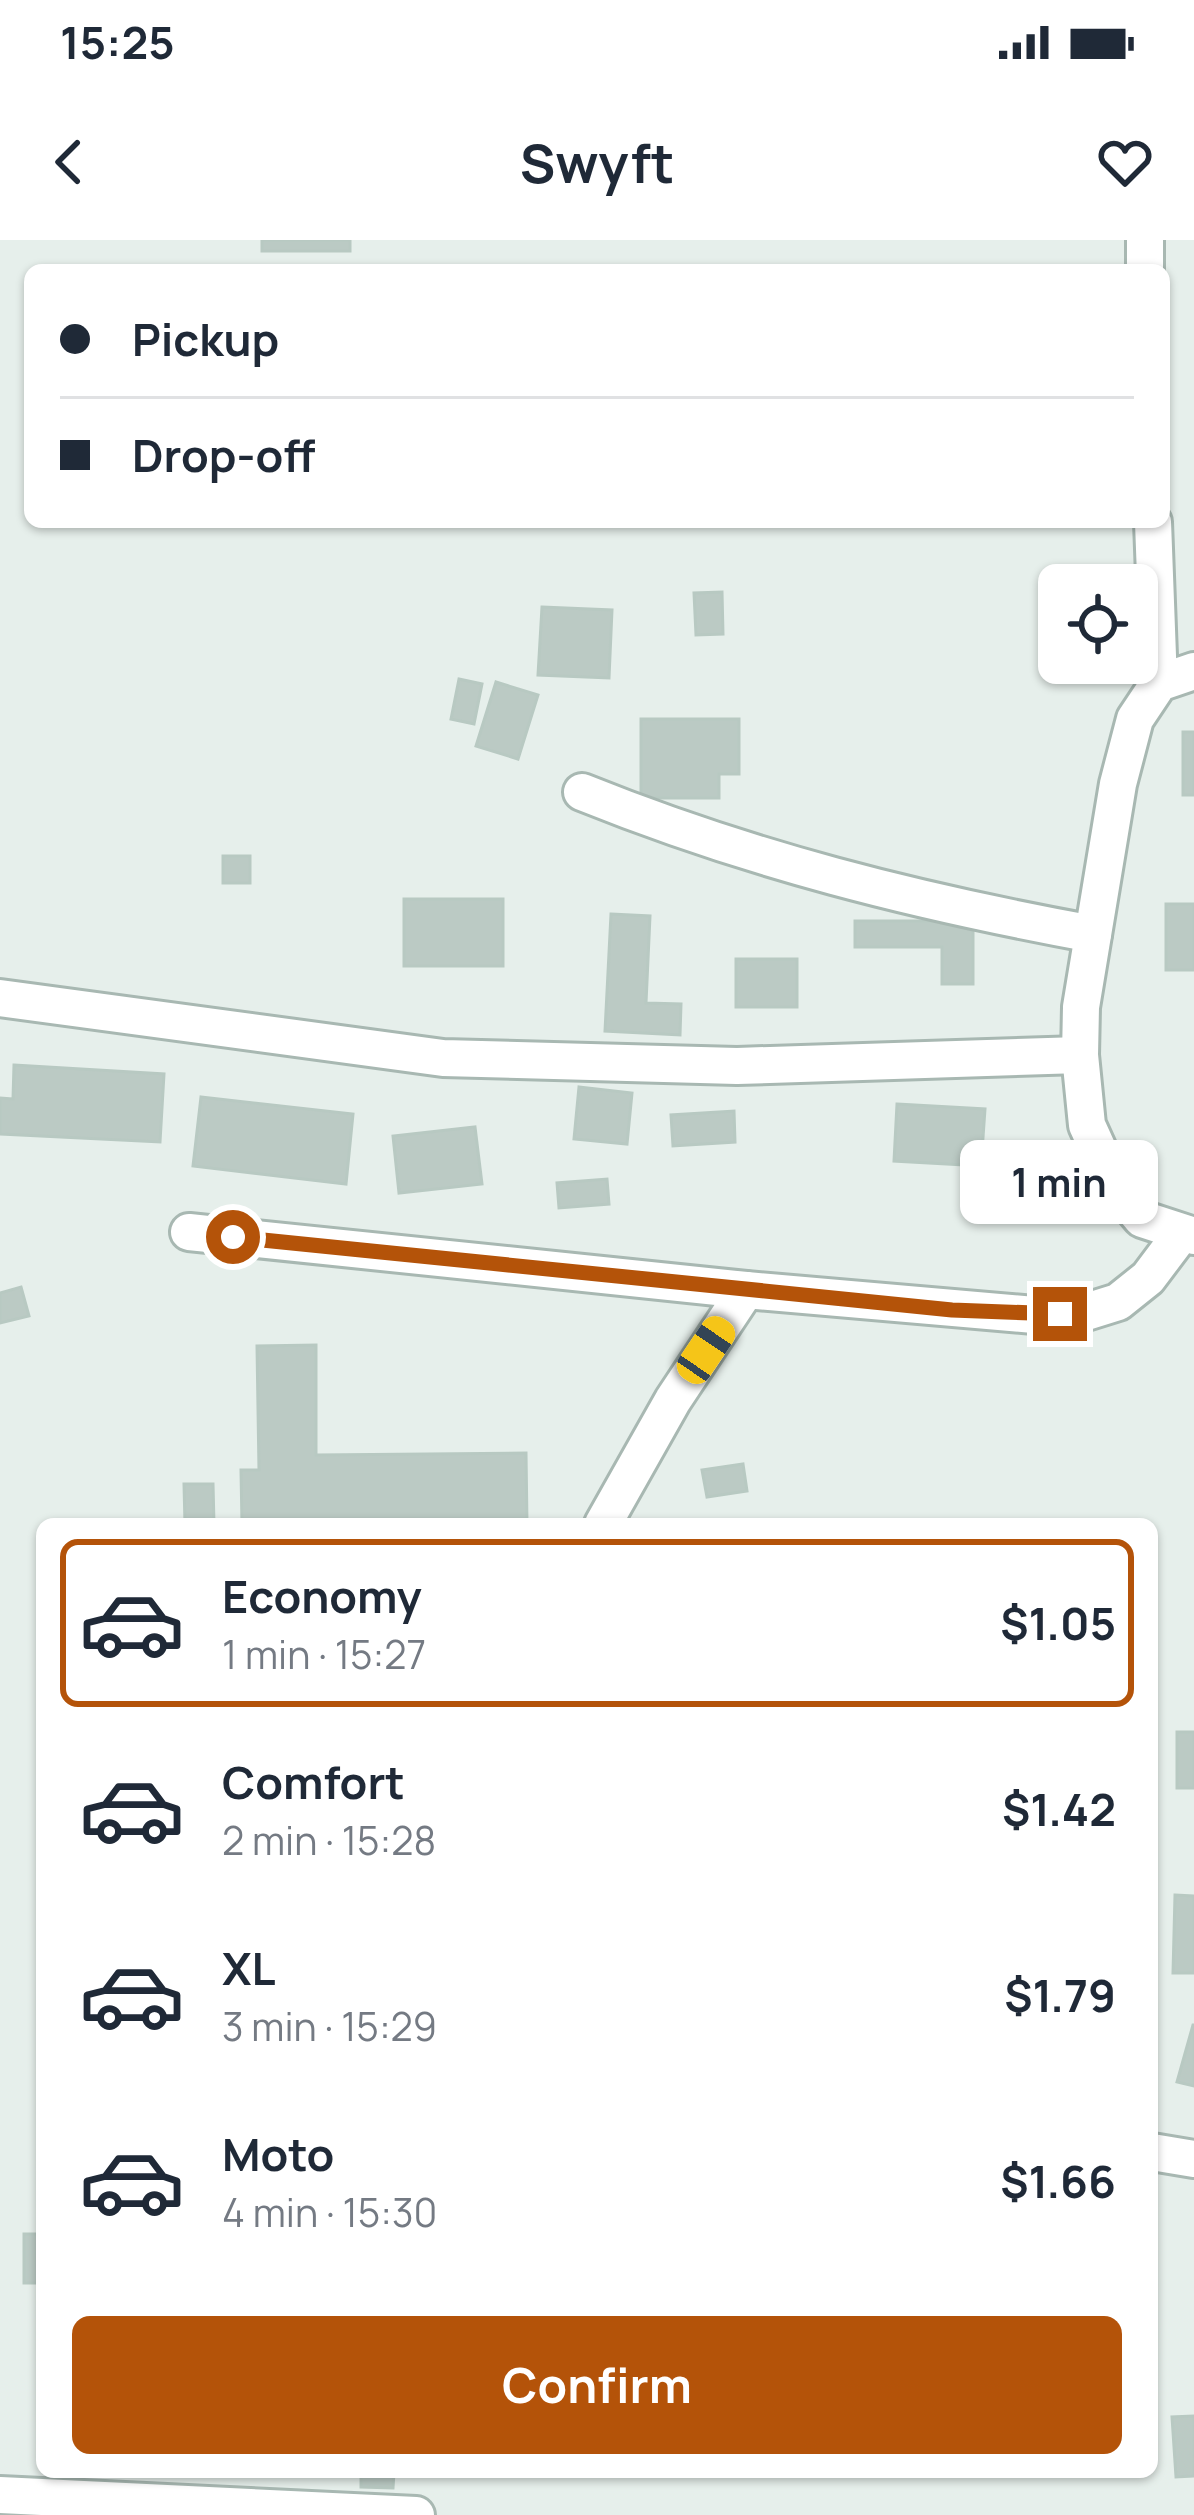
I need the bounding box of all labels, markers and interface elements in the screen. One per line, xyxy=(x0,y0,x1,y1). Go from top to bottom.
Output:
text: 15:25 xyxy=(60,11,175,73)
text: Swyft xyxy=(520,125,674,199)
icon: back xyxy=(36,129,102,195)
icon: heart xyxy=(1092,129,1158,195)
text: Pickup xyxy=(132,308,279,370)
text: Drop-off xyxy=(132,424,315,486)
map controls xyxy=(1038,564,1158,684)
button: locate xyxy=(1038,564,1158,684)
callout: 1 min xyxy=(961,1140,1159,1224)
text: 1 min xyxy=(1011,1155,1107,1209)
route start xyxy=(206,1210,260,1264)
route end xyxy=(1033,1287,1087,1341)
car xyxy=(671,1310,741,1390)
text: Economy xyxy=(222,1565,422,1627)
icon: car xyxy=(78,1569,186,1677)
text: $1.05 xyxy=(1000,1592,1116,1654)
text: 1 min · 15:27 xyxy=(222,1627,426,1681)
text: Comfort xyxy=(222,1751,405,1813)
icon: car xyxy=(78,1755,186,1863)
text: $1.42 xyxy=(1002,1778,1116,1840)
text: 2 min · 15:28 xyxy=(222,1813,436,1867)
text: XL xyxy=(222,1937,276,1999)
icon: car xyxy=(78,1941,186,2049)
text: $1.79 xyxy=(1004,1964,1116,2026)
text: 3 min · 15:29 xyxy=(222,1999,437,2053)
text: Moto xyxy=(222,2123,334,2185)
icon: car xyxy=(78,2127,186,2235)
text: $1.66 xyxy=(1000,2150,1116,2212)
text: 4 min · 15:30 xyxy=(222,2185,437,2239)
button: Confirm xyxy=(72,2316,1122,2454)

